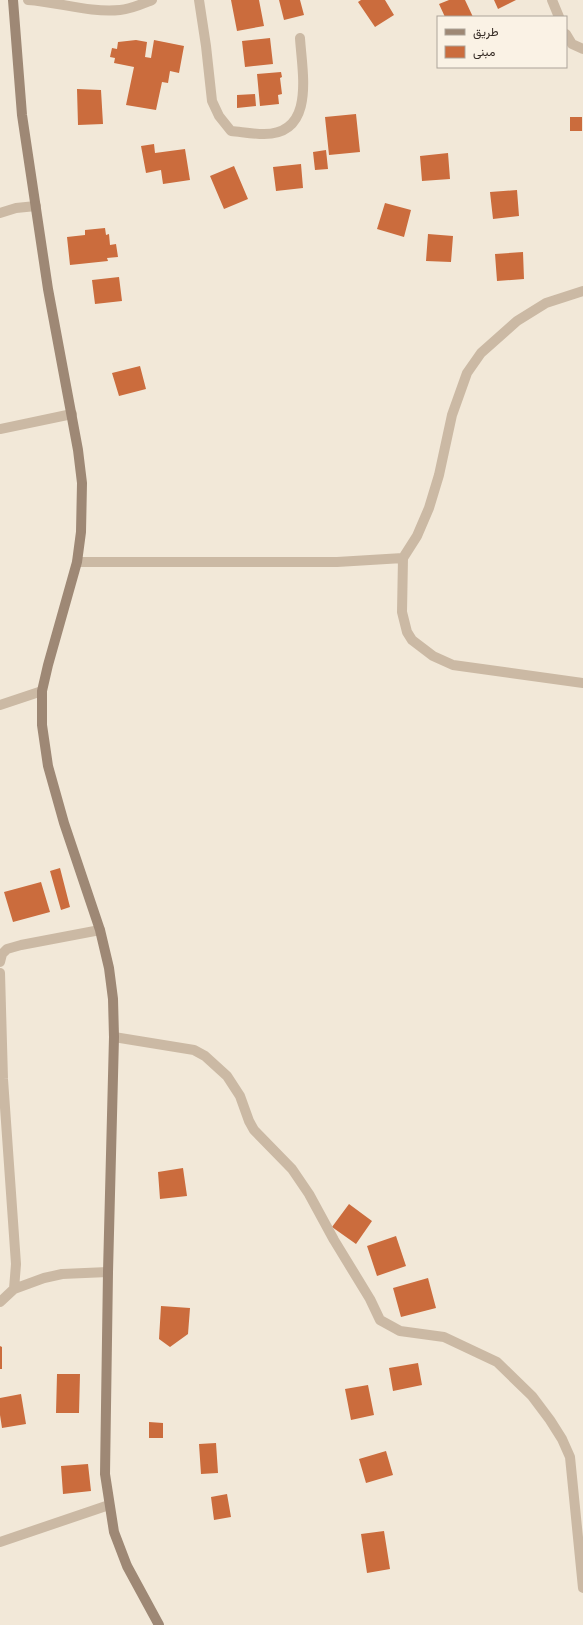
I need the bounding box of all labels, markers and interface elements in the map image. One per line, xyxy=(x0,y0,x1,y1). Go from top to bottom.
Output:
legend xyxy=(437,16,567,68)
text: طريق xyxy=(473,25,499,40)
text: مبنى xyxy=(473,45,495,60)

